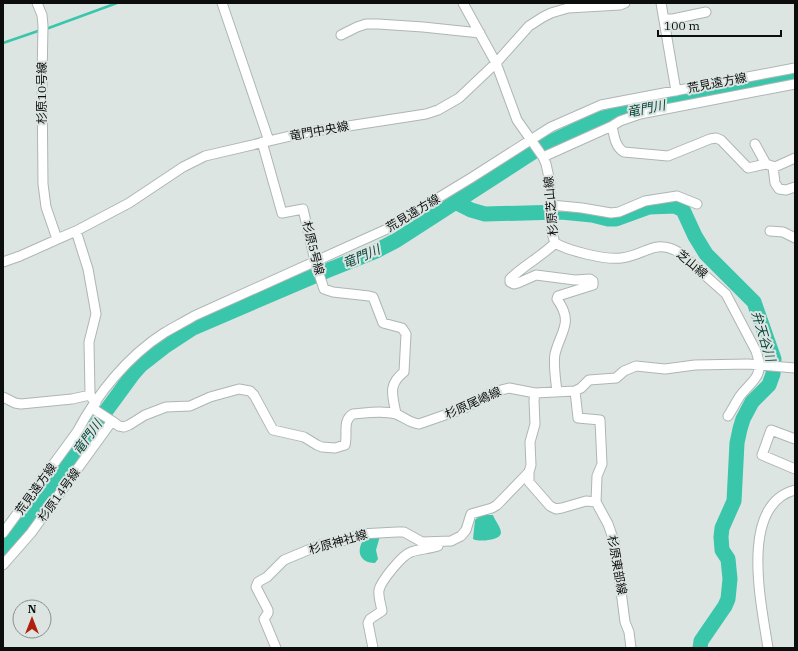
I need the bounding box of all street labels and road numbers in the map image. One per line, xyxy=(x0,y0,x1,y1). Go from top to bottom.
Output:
street label: 杉原10号線 xyxy=(34,62,49,124)
street label: 荒見遠方線 xyxy=(686,69,748,96)
street label: 竜門中央線 xyxy=(288,118,350,143)
street label: 杉原芝山線 xyxy=(540,175,561,237)
street label: 荒見遠方線 xyxy=(383,191,442,234)
street label: 杉原5号線 xyxy=(300,219,327,276)
street label: 芝山線 xyxy=(674,246,711,281)
street label: 杉原尾嶋線 xyxy=(442,383,503,422)
street label: 荒見遠方線 xyxy=(12,460,59,517)
street label: 杉原14号線 xyxy=(34,465,83,524)
street label: 杉原神社線 xyxy=(307,526,369,557)
street label: 杉原東部線 xyxy=(605,534,630,596)

